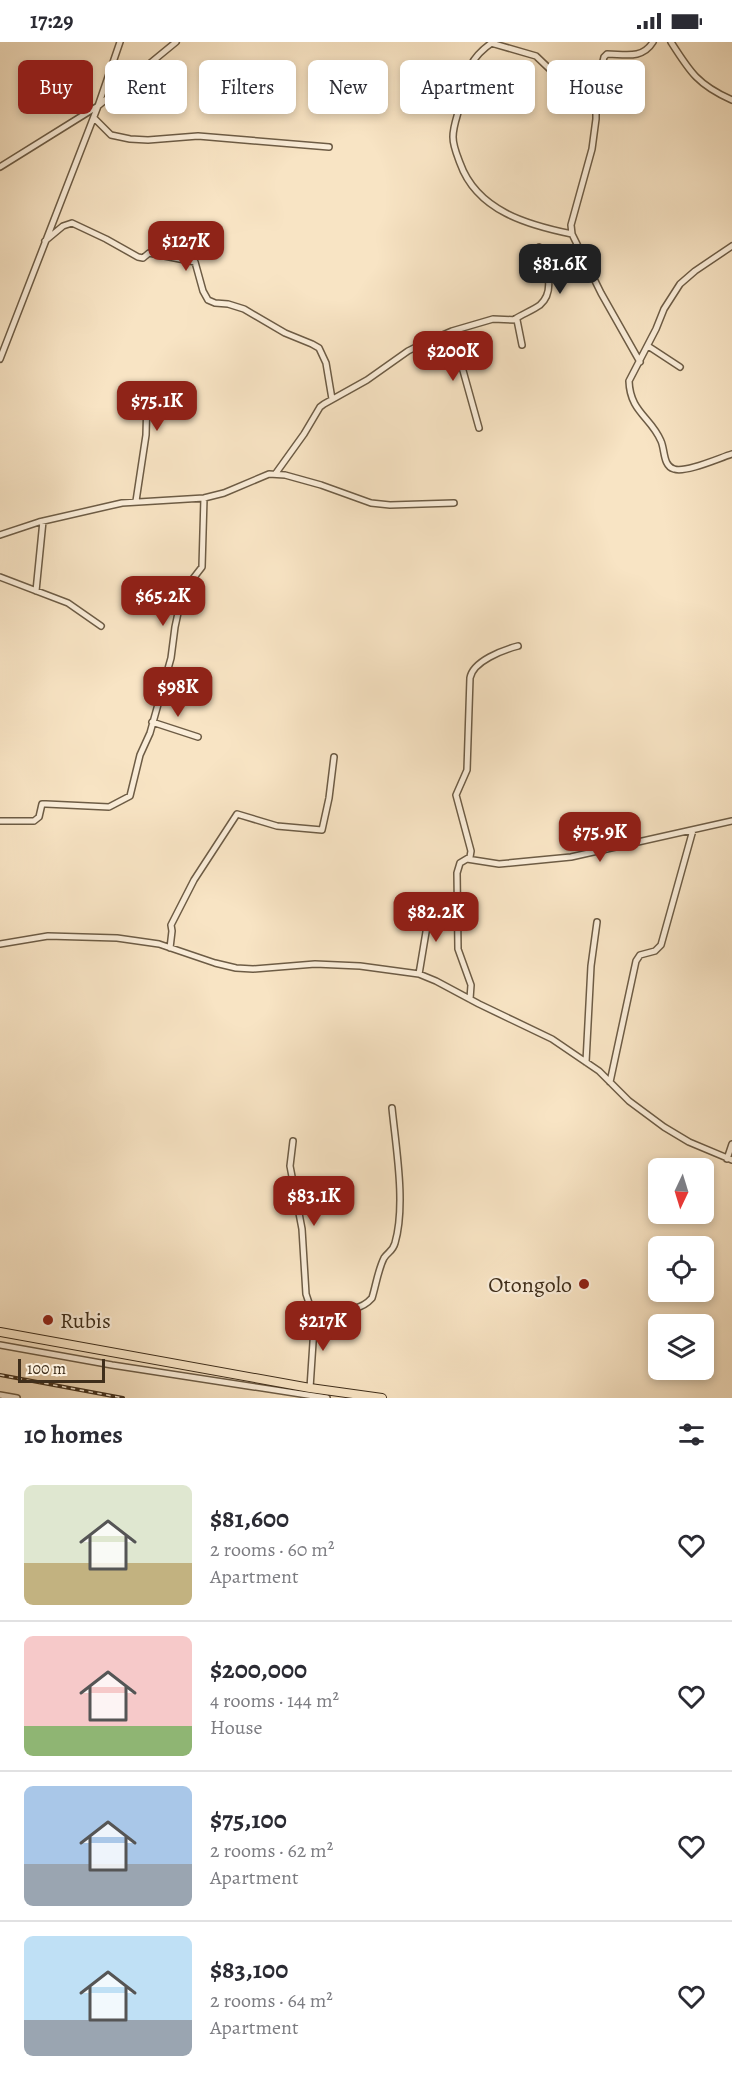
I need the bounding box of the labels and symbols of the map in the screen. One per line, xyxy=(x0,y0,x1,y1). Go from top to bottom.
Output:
pin: $127K xyxy=(144,221,228,272)
pin: $81.6K xyxy=(511,244,609,295)
pin: $200K xyxy=(411,331,495,382)
pin: $75.1K xyxy=(108,381,206,432)
pin: $65.2K xyxy=(114,576,212,627)
pin: $98K xyxy=(142,667,214,718)
pin: $75.9K xyxy=(551,812,649,863)
pin: $82.2K xyxy=(387,892,485,943)
north arrow xyxy=(648,1158,714,1224)
pin: $83.1K xyxy=(265,1176,363,1227)
place label: Otongolo xyxy=(488,1270,572,1300)
marker: Otongolo xyxy=(577,1277,591,1291)
pin: $217K xyxy=(281,1301,365,1352)
place label: Rubis xyxy=(60,1306,111,1336)
marker: Rubis xyxy=(41,1313,55,1327)
scale bar xyxy=(18,1356,105,1384)

